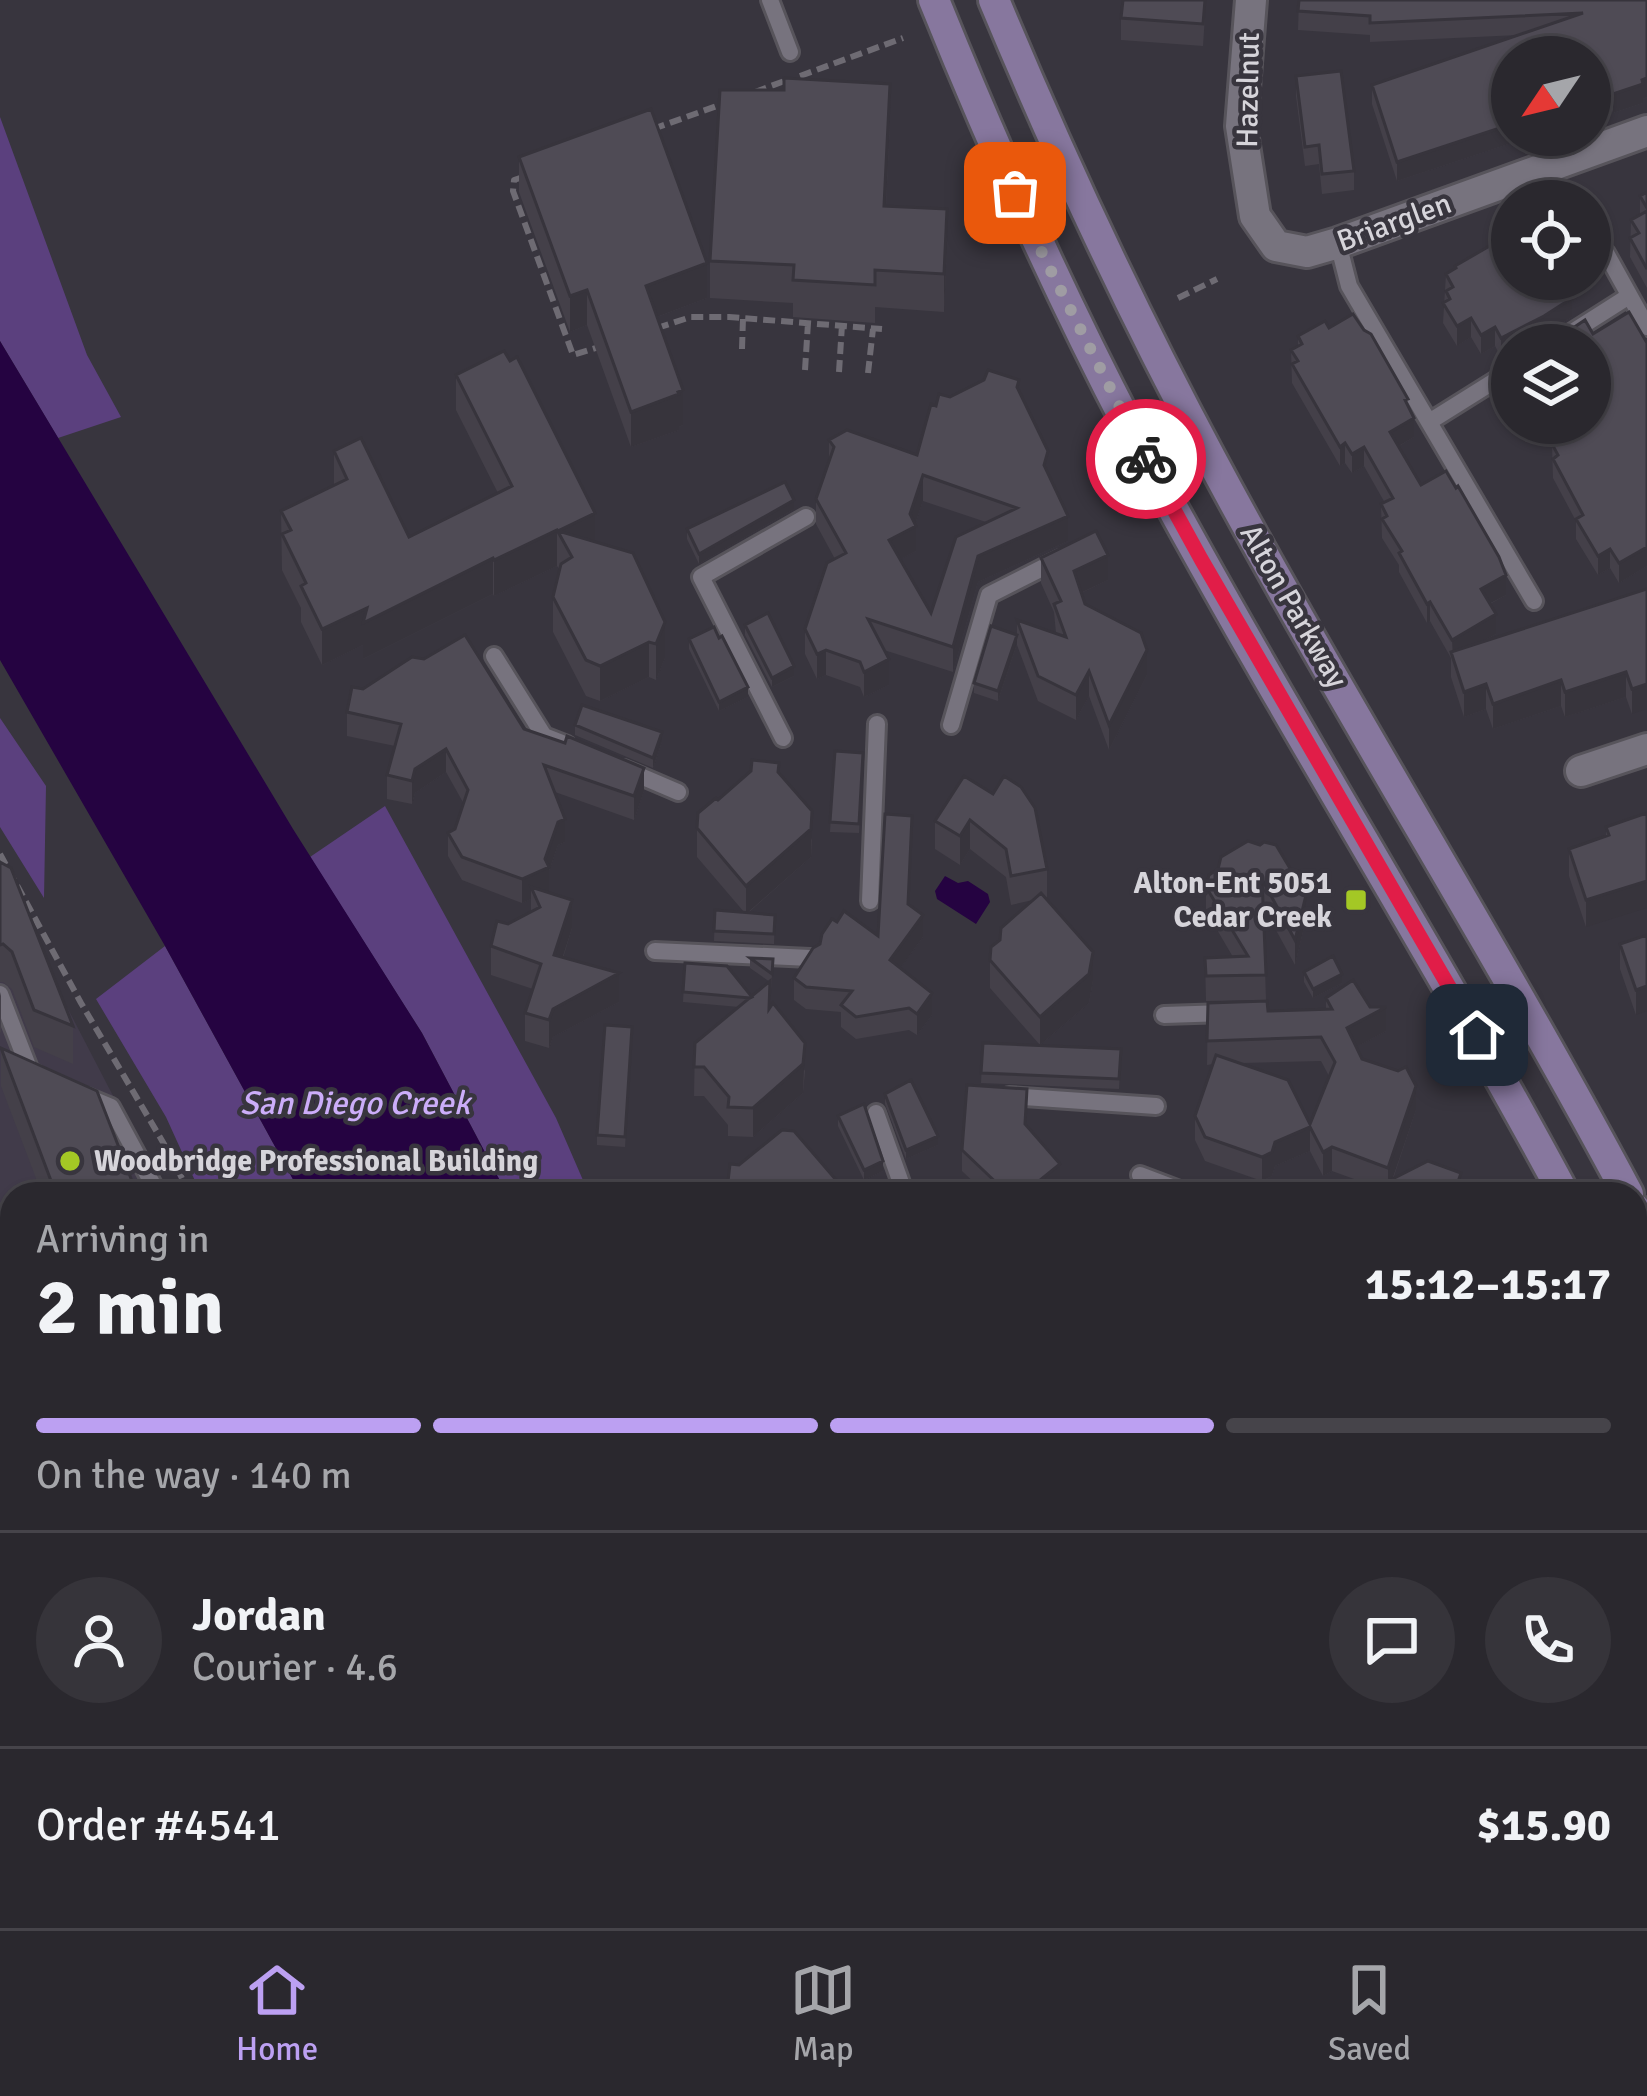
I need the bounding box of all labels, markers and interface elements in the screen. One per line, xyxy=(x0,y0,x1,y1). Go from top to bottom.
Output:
street label: Hazelnut xyxy=(1229,32,1268,148)
north arrow xyxy=(1491,36,1611,156)
map controls xyxy=(1491,36,1611,444)
pin xyxy=(964,142,1066,244)
icon: bag xyxy=(982,160,1048,226)
button: locate xyxy=(1491,180,1611,300)
street label: Briarglen xyxy=(1332,185,1456,260)
button: layers xyxy=(1491,324,1611,444)
courier xyxy=(1086,399,1206,519)
icon: bike xyxy=(1113,426,1179,492)
street label: Alton Parkway xyxy=(1232,518,1355,695)
place label: Alton-Ent 5051 Cedar Creek xyxy=(1134,865,1332,936)
marker: Alton-Ent 5051 Cedar Creek xyxy=(1343,887,1369,913)
pin xyxy=(1426,984,1528,1086)
icon: home xyxy=(1444,1002,1510,1068)
water label: San Diego Creek xyxy=(240,1083,472,1124)
place label: Woodbridge Professional Building xyxy=(94,1143,538,1180)
marker: Woodbridge Professional Building xyxy=(57,1148,83,1174)
text: Arriving in xyxy=(36,1215,210,1263)
text: 15:12–15:17 xyxy=(1365,1257,1611,1312)
text: 2 min xyxy=(36,1260,224,1356)
text: On the way · 140 m xyxy=(36,1451,352,1499)
button: person xyxy=(36,1577,162,1703)
button: chat xyxy=(1329,1577,1455,1703)
button: phone xyxy=(1485,1577,1611,1703)
text: Jordan xyxy=(192,1588,326,1643)
text: Courier · 4.6 xyxy=(192,1643,398,1691)
text: Order #4541 xyxy=(36,1798,281,1853)
text: $15.90 xyxy=(1477,1798,1611,1853)
tab: Home xyxy=(236,1957,318,2070)
tab: Map xyxy=(790,1957,856,2070)
tab: Saved xyxy=(1328,1957,1411,2070)

